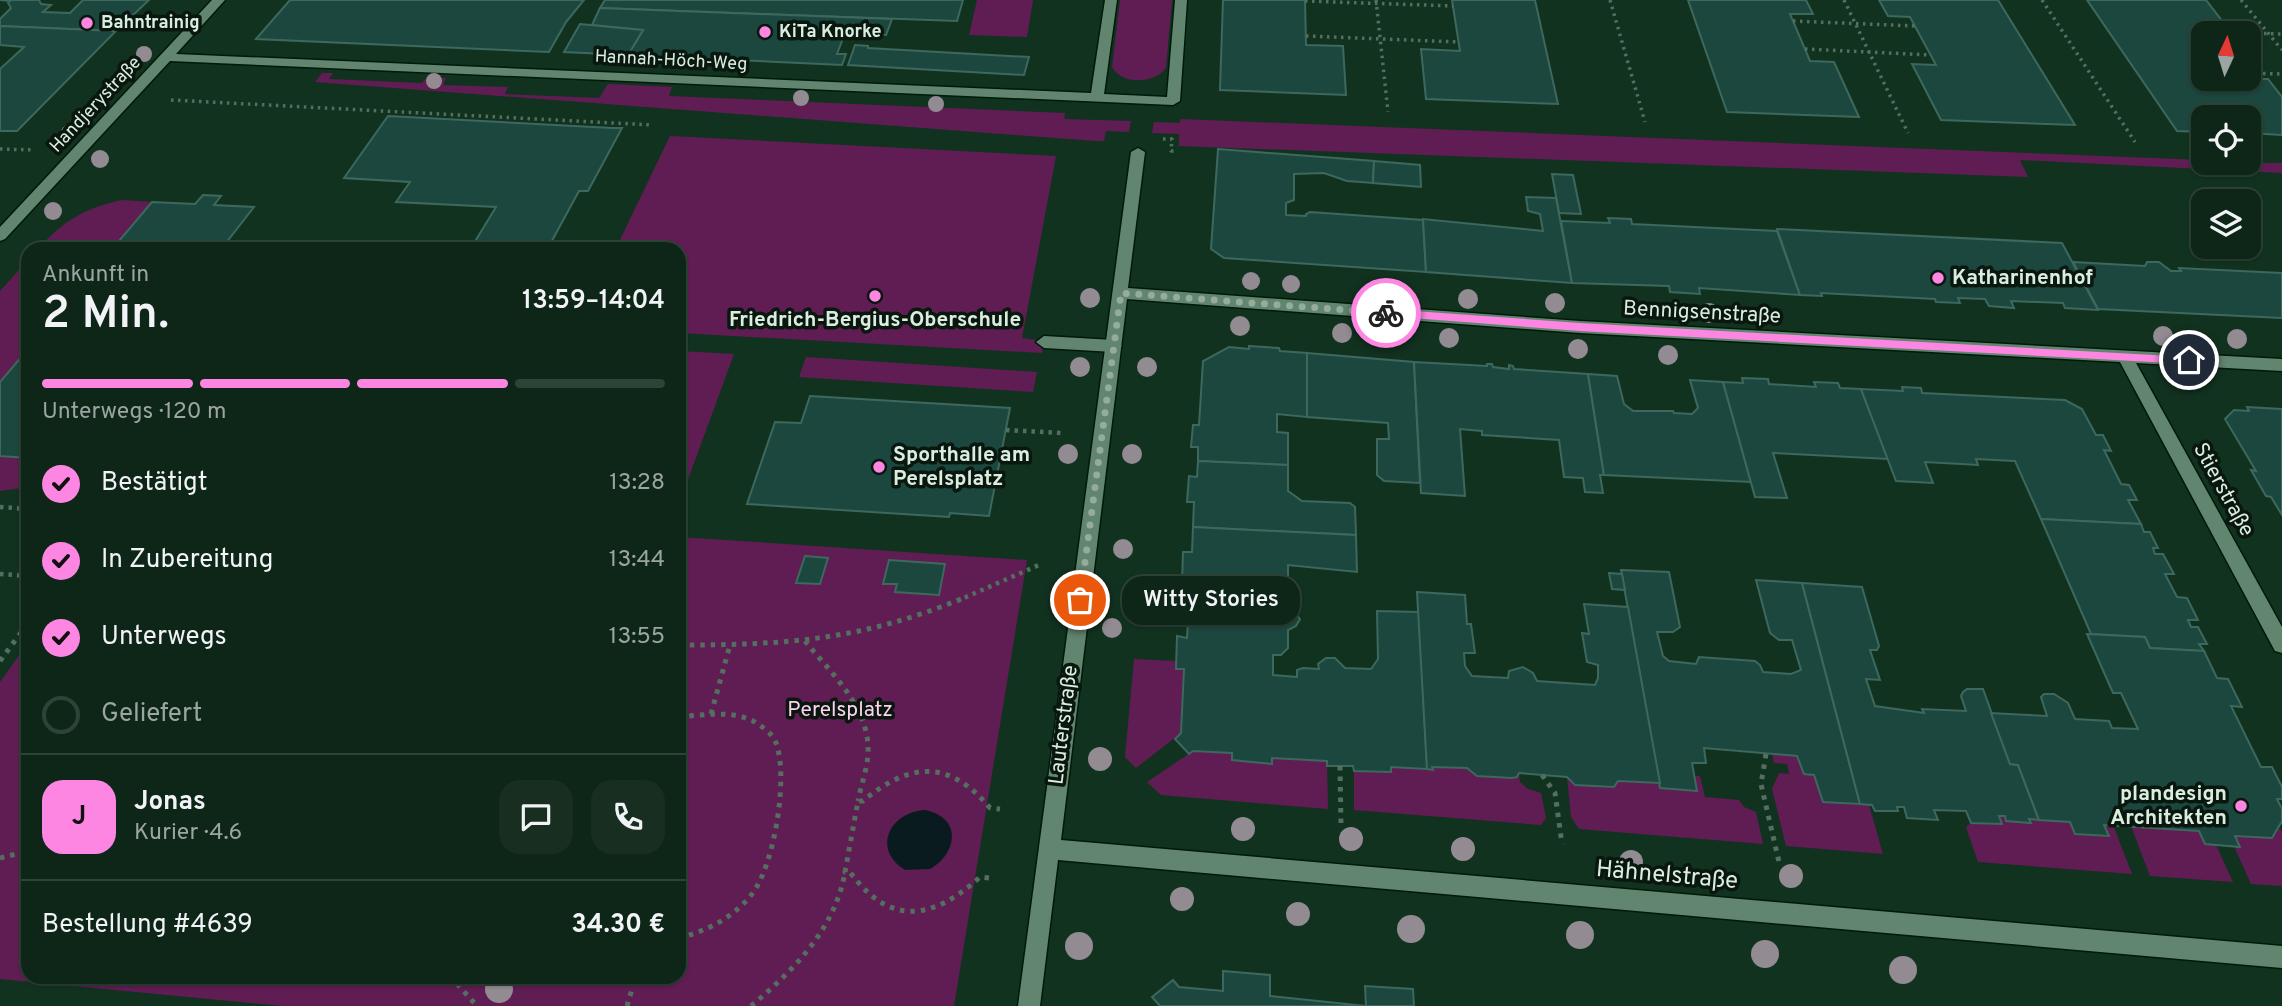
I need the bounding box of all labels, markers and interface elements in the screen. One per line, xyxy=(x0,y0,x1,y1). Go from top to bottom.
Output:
place label: Bahntrainig xyxy=(101,12,200,35)
marker: Bahntrainig xyxy=(79,15,95,31)
place label: KiTa Knorke xyxy=(779,21,882,44)
north arrow xyxy=(2191,21,2261,91)
map controls xyxy=(2191,21,2261,259)
marker: KiTa Knorke xyxy=(757,24,773,40)
street label: Hannah-Höch-Weg xyxy=(594,46,748,76)
street label: Handjerystraße xyxy=(45,52,147,158)
button: locate xyxy=(2191,105,2261,175)
button: layers xyxy=(2191,189,2261,259)
text: Ankunft in xyxy=(42,261,149,290)
place label: Katharinenhof xyxy=(1952,265,2093,292)
marker: Katharinenhof xyxy=(1930,270,1946,286)
courier xyxy=(1351,278,1421,348)
text: 13:59–14:04 xyxy=(522,285,665,318)
text: 2 Min. xyxy=(42,286,169,345)
marker: Friedrich-Bergius-Oberschule xyxy=(867,288,883,304)
icon: bike xyxy=(1367,294,1405,332)
street label: Bennigsenstraße xyxy=(1622,295,1782,331)
place label: Friedrich-Bergius-Oberschule xyxy=(729,307,1021,334)
pin xyxy=(2159,330,2219,390)
icon: home xyxy=(2170,341,2208,379)
text: Unterwegs · 120 m xyxy=(42,398,226,427)
street label: Stierstraße xyxy=(2186,438,2260,542)
place label: Sporthalle am Perelsplatz xyxy=(893,442,1030,493)
marker: Sporthalle am Perelsplatz xyxy=(871,459,887,475)
icon: check xyxy=(42,465,80,503)
text: Bestätigt xyxy=(101,467,208,500)
text: 13:28 xyxy=(609,469,665,498)
icon: check xyxy=(42,542,80,580)
text: In Zubereitung xyxy=(101,544,273,577)
text: 13:44 xyxy=(609,546,665,575)
pin xyxy=(1050,570,1110,630)
callout: Witty Stories xyxy=(1122,576,1300,624)
icon: bag xyxy=(1061,581,1099,619)
text: Witty Stories xyxy=(1143,586,1279,615)
icon: check xyxy=(42,619,80,657)
text: Unterwegs xyxy=(101,621,227,654)
text: 13:55 xyxy=(609,623,665,652)
street label: Lauterstraße xyxy=(1043,664,1085,786)
park label: Perelsplatz xyxy=(787,697,893,724)
text: Geliefert xyxy=(101,698,202,731)
button: chat xyxy=(499,780,573,854)
button: phone xyxy=(591,780,665,854)
place label: plandesign Architekten xyxy=(2110,781,2227,832)
text: Jonas xyxy=(134,786,206,819)
marker: plandesign Architekten xyxy=(2233,798,2249,814)
text: J xyxy=(72,801,86,834)
text: Kurier · 4.6 xyxy=(134,819,242,848)
street label: Hähnelstraße xyxy=(1595,855,1739,897)
text: Bestellung #4639 xyxy=(42,909,253,942)
text: 34.30 € xyxy=(571,909,665,942)

